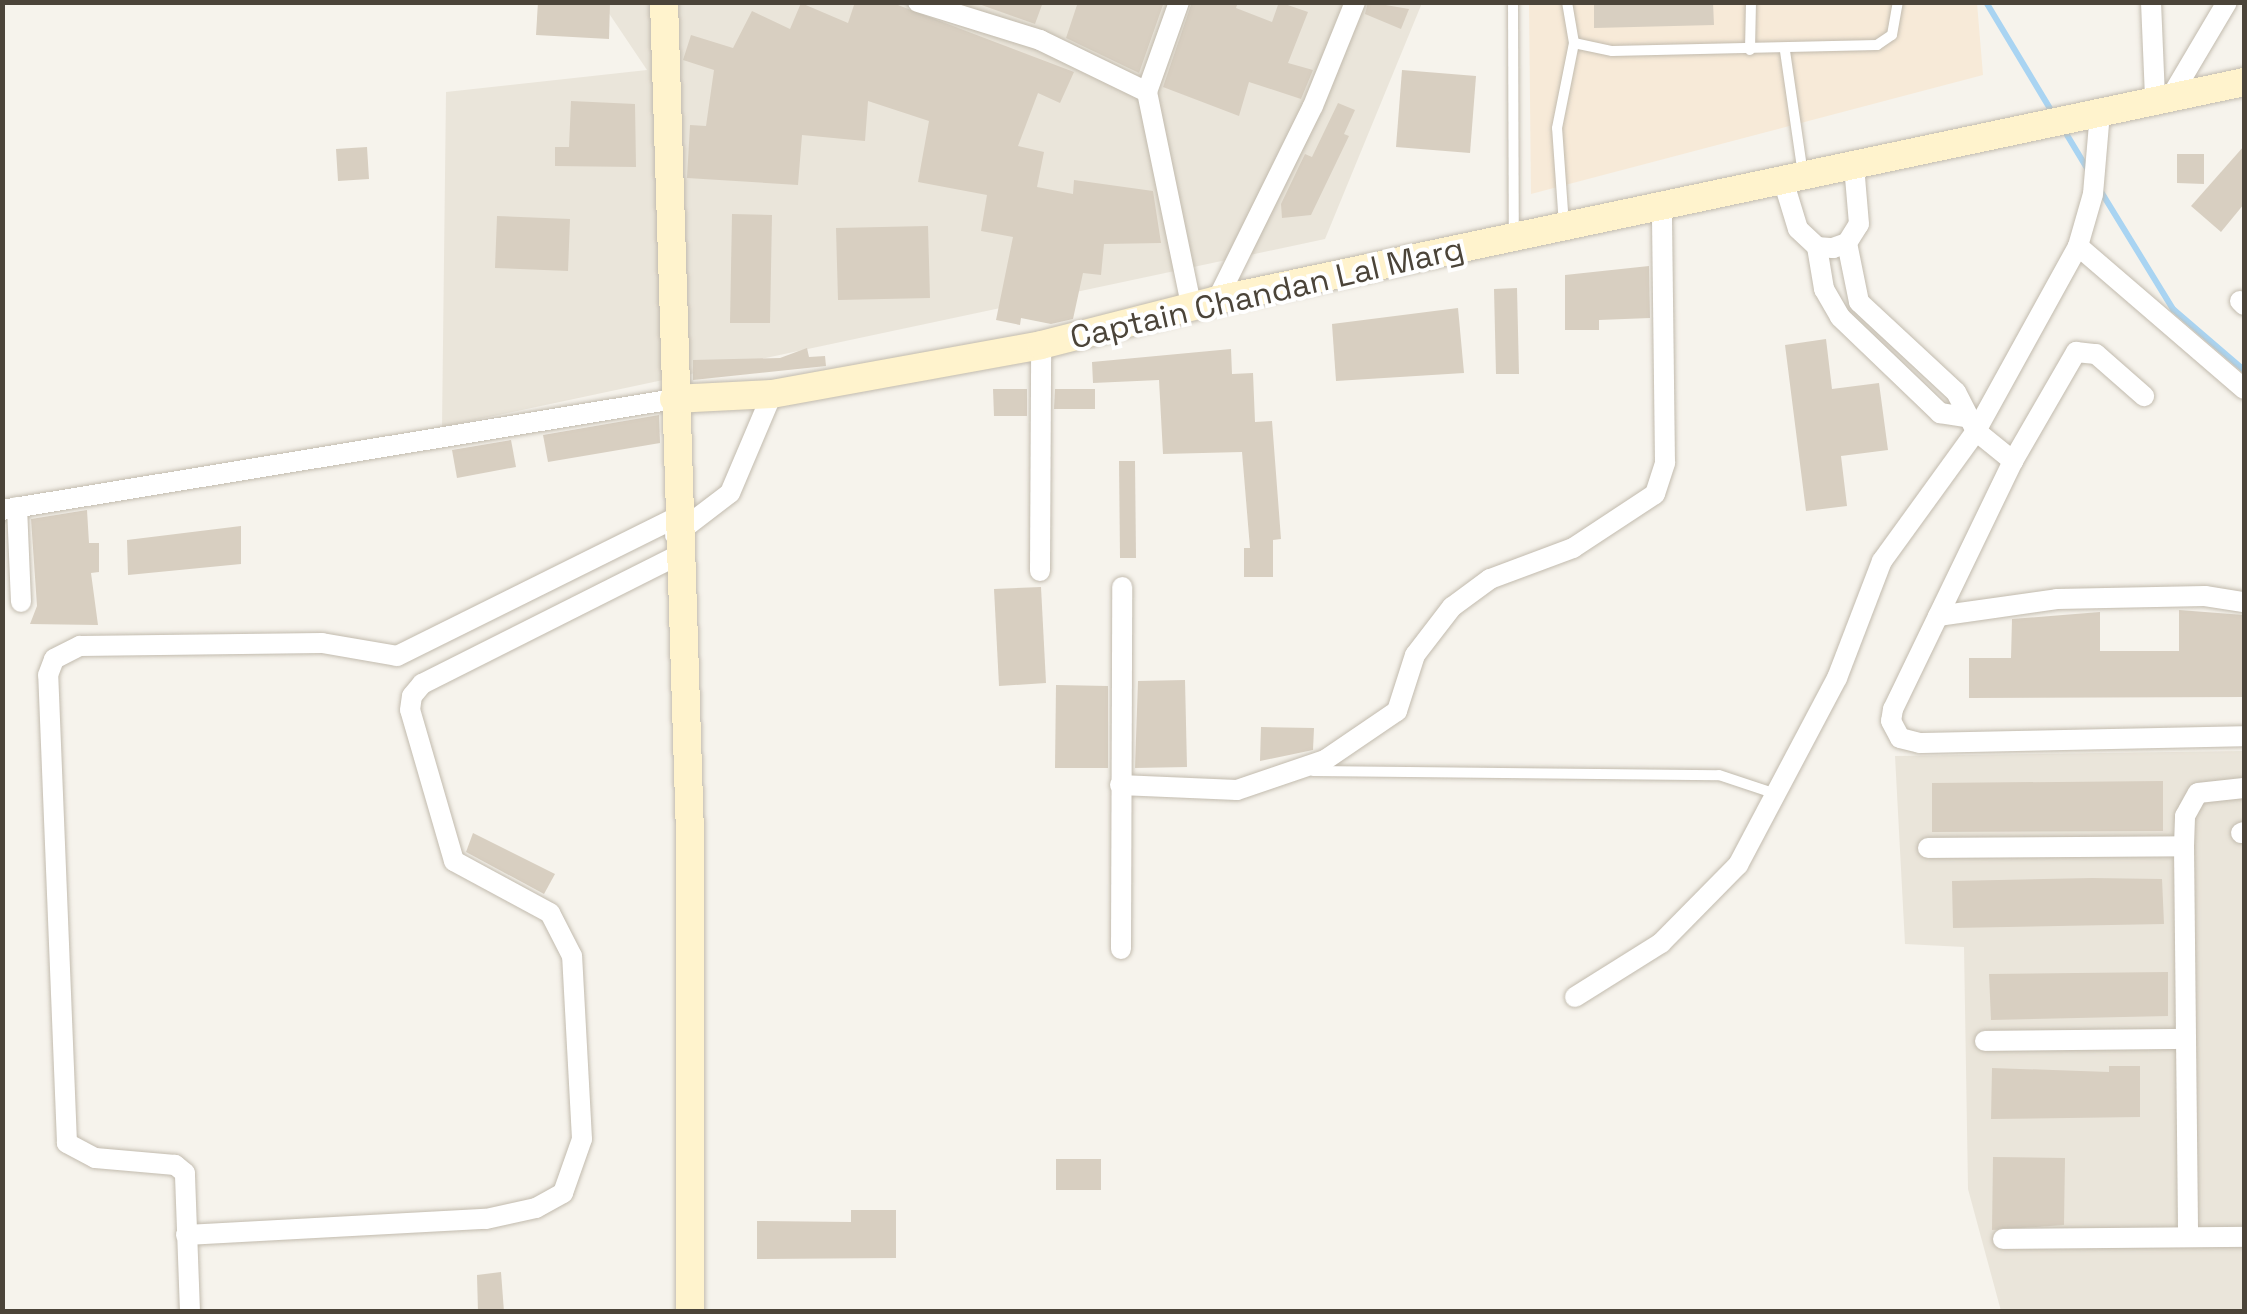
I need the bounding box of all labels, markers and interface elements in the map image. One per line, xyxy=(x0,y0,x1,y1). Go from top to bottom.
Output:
street label: Captain Chandan Lal Marg xyxy=(1066,229,1468,357)

